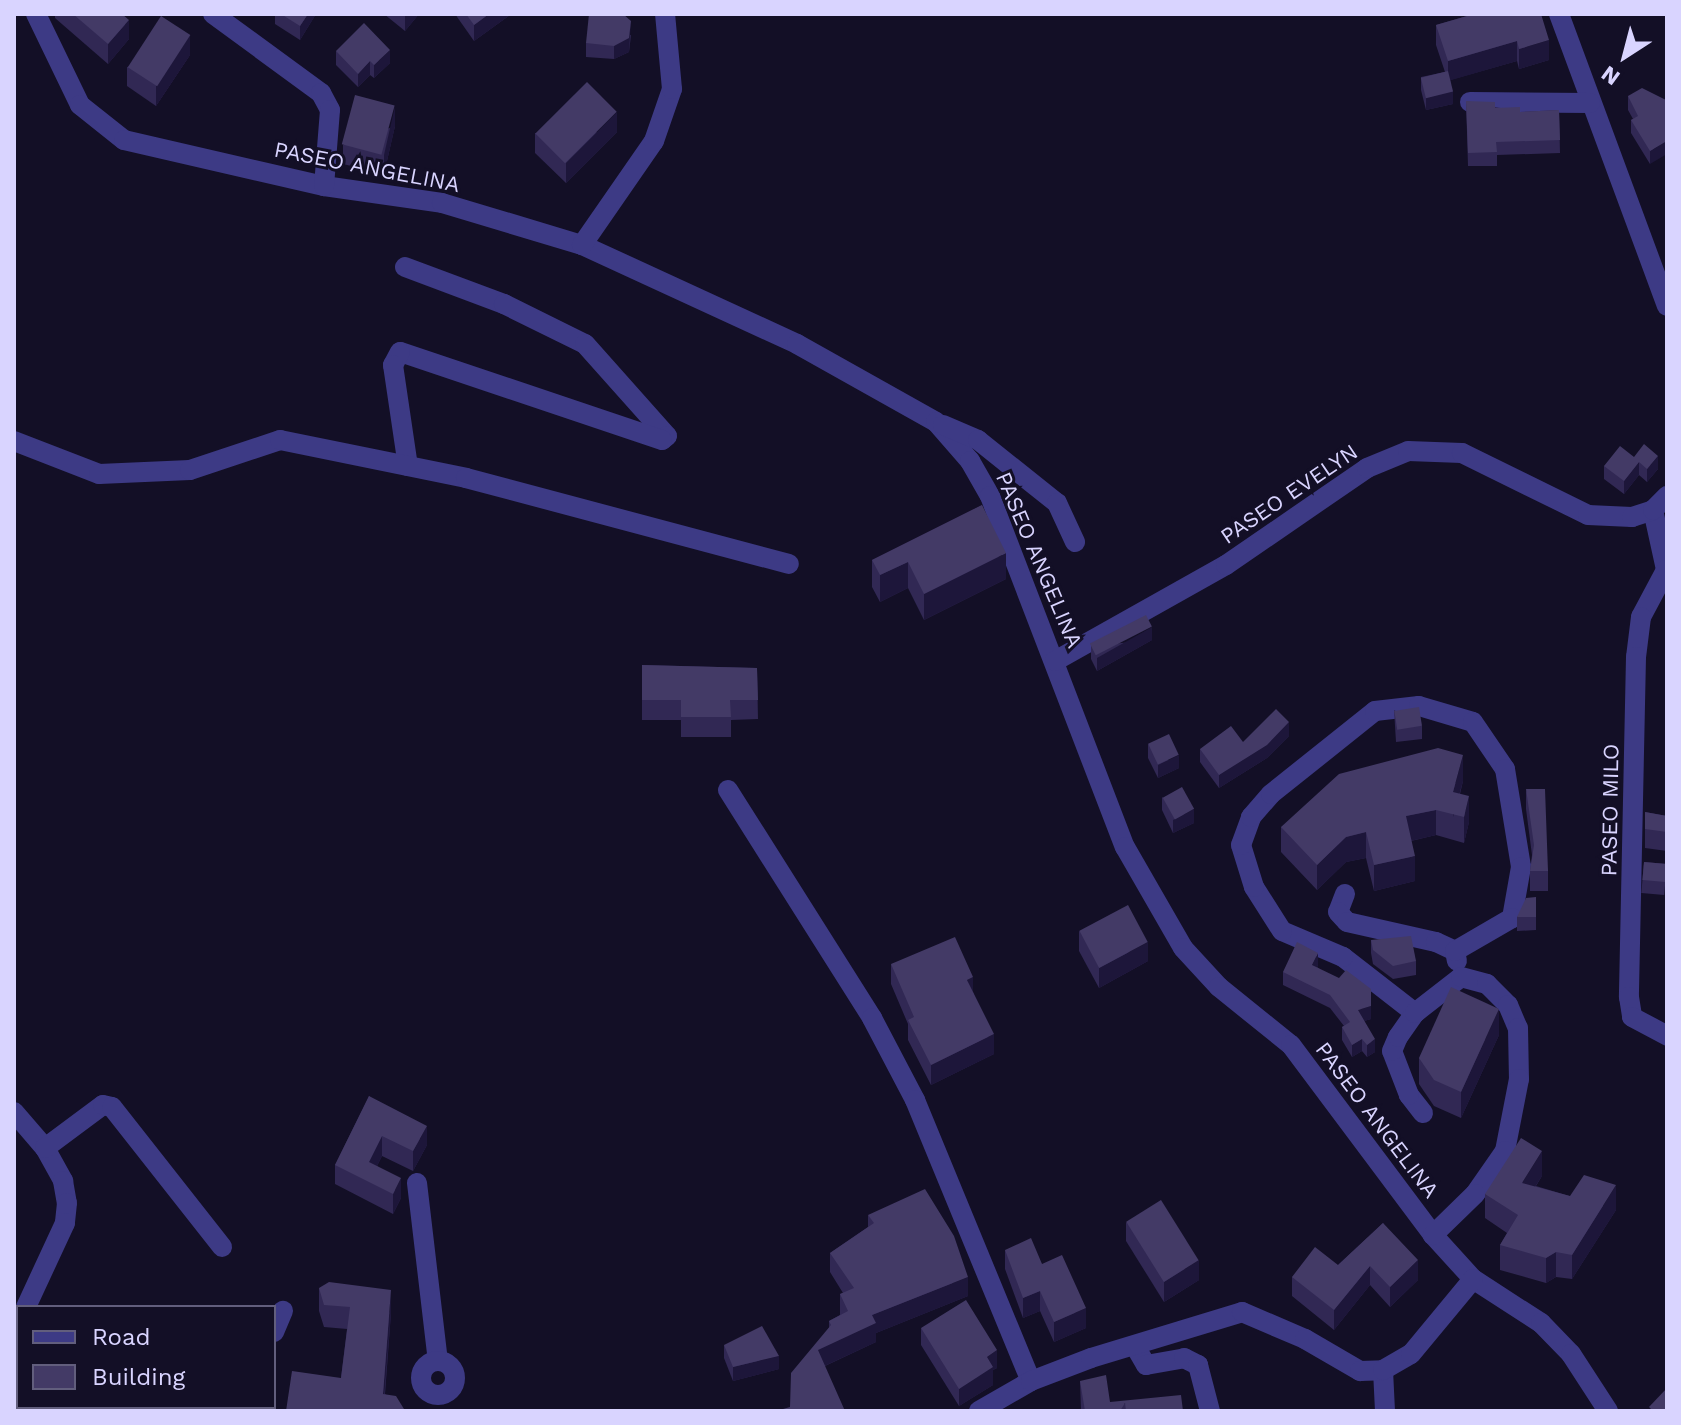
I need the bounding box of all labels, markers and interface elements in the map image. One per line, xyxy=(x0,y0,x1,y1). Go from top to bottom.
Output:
north arrow xyxy=(1585,16,1665,96)
text: N xyxy=(1597,61,1625,91)
street label: PASEO ANGELINA xyxy=(272,136,462,198)
street label: PASEO EVELYN xyxy=(1215,438,1363,550)
street label: PASEO ANGELINA xyxy=(990,468,1088,652)
street label: PASEO MILO xyxy=(1596,743,1624,877)
street label: PASEO ANGELINA xyxy=(1309,1036,1445,1204)
legend xyxy=(16,1305,276,1409)
text: Road xyxy=(92,1323,151,1351)
text: Building xyxy=(92,1363,185,1391)

